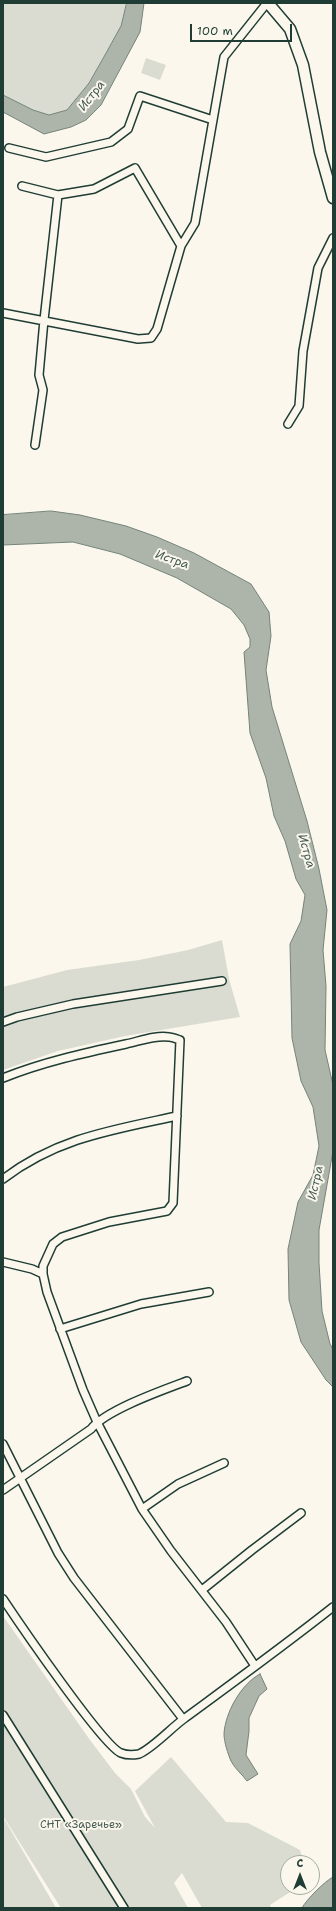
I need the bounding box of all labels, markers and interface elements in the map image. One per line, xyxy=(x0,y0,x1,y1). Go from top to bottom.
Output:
scale bar xyxy=(192,16,294,42)
text: 100 m xyxy=(197,23,233,39)
water label: Истра xyxy=(76,78,108,114)
water label: Истра xyxy=(153,548,191,572)
water label: Истра xyxy=(294,832,318,870)
water label: Истра xyxy=(305,1164,327,1202)
park label: СНТ «Заречье» xyxy=(40,1818,122,1832)
north arrow xyxy=(280,1855,320,1895)
text: С xyxy=(297,1856,303,1871)

